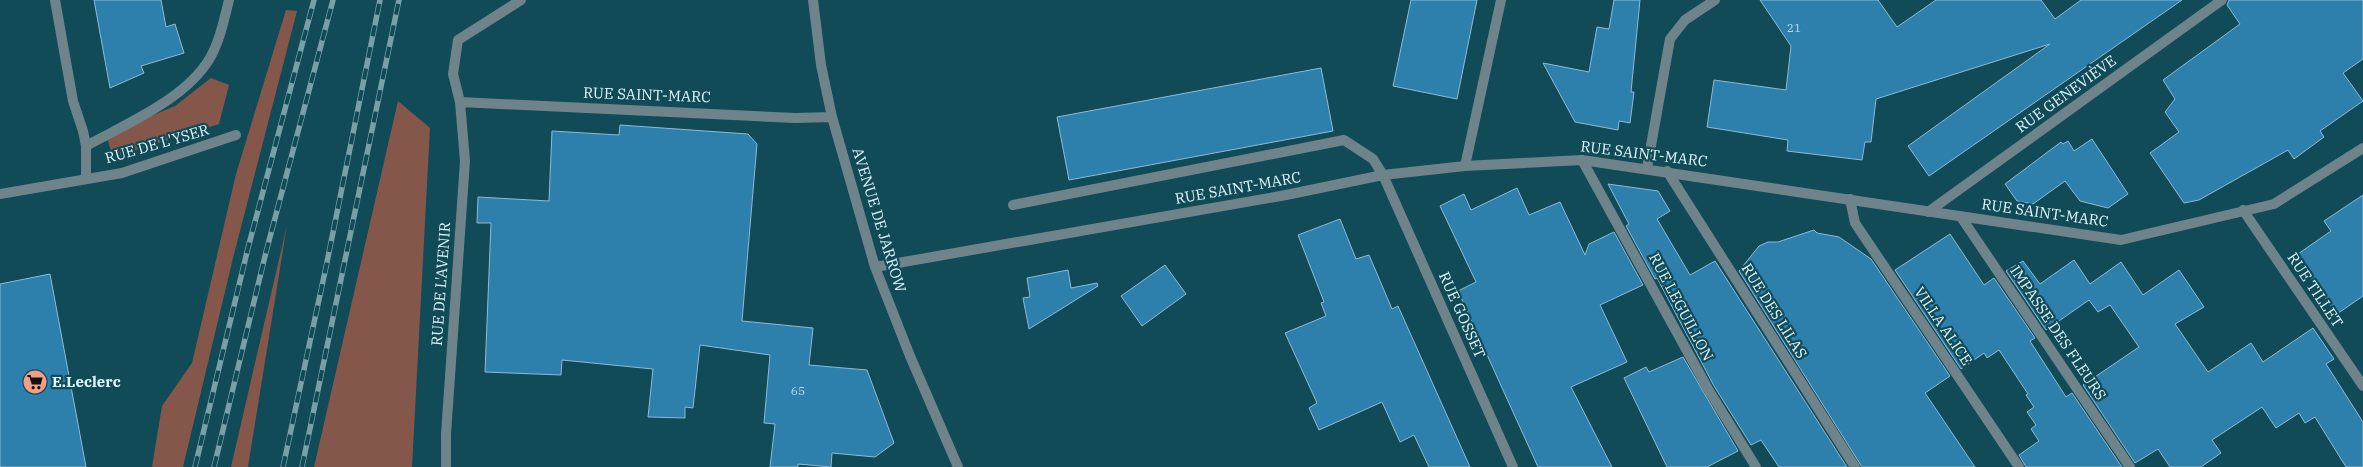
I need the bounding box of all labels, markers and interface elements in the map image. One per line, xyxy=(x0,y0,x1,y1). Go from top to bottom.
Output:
house number: 21 xyxy=(1787,20,1801,35)
street label: RUE GENEVIÈVE xyxy=(2012,51,2120,136)
street label: RUE SAINT-MARC xyxy=(583,83,711,106)
street label: RUE DE L'YSER xyxy=(103,120,211,167)
street label: RUE SAINT-MARC xyxy=(1579,136,1709,171)
street label: AVENUE DE JARROW xyxy=(848,145,911,295)
street label: RUE SAINT-MARC xyxy=(1173,167,1302,208)
street label: RUE SAINT-MARC xyxy=(1980,194,2110,231)
street label: RUE DE L'AVENIR xyxy=(427,222,454,346)
street label: RUE TILLET xyxy=(2283,249,2348,331)
street label: RUE LEGUILLON xyxy=(1645,250,1718,364)
street label: RUE DES LILAS xyxy=(1738,260,1811,362)
street label: IMPASSE DES FLEURS xyxy=(2006,262,2111,404)
street label: RUE GOSSET xyxy=(1435,269,1490,361)
street label: VILLA ALICE xyxy=(1910,283,1977,369)
supermarket icon: E.Leclerc xyxy=(22,369,48,395)
place label: E.Leclerc xyxy=(52,372,121,391)
house number: 65 xyxy=(791,383,805,398)

